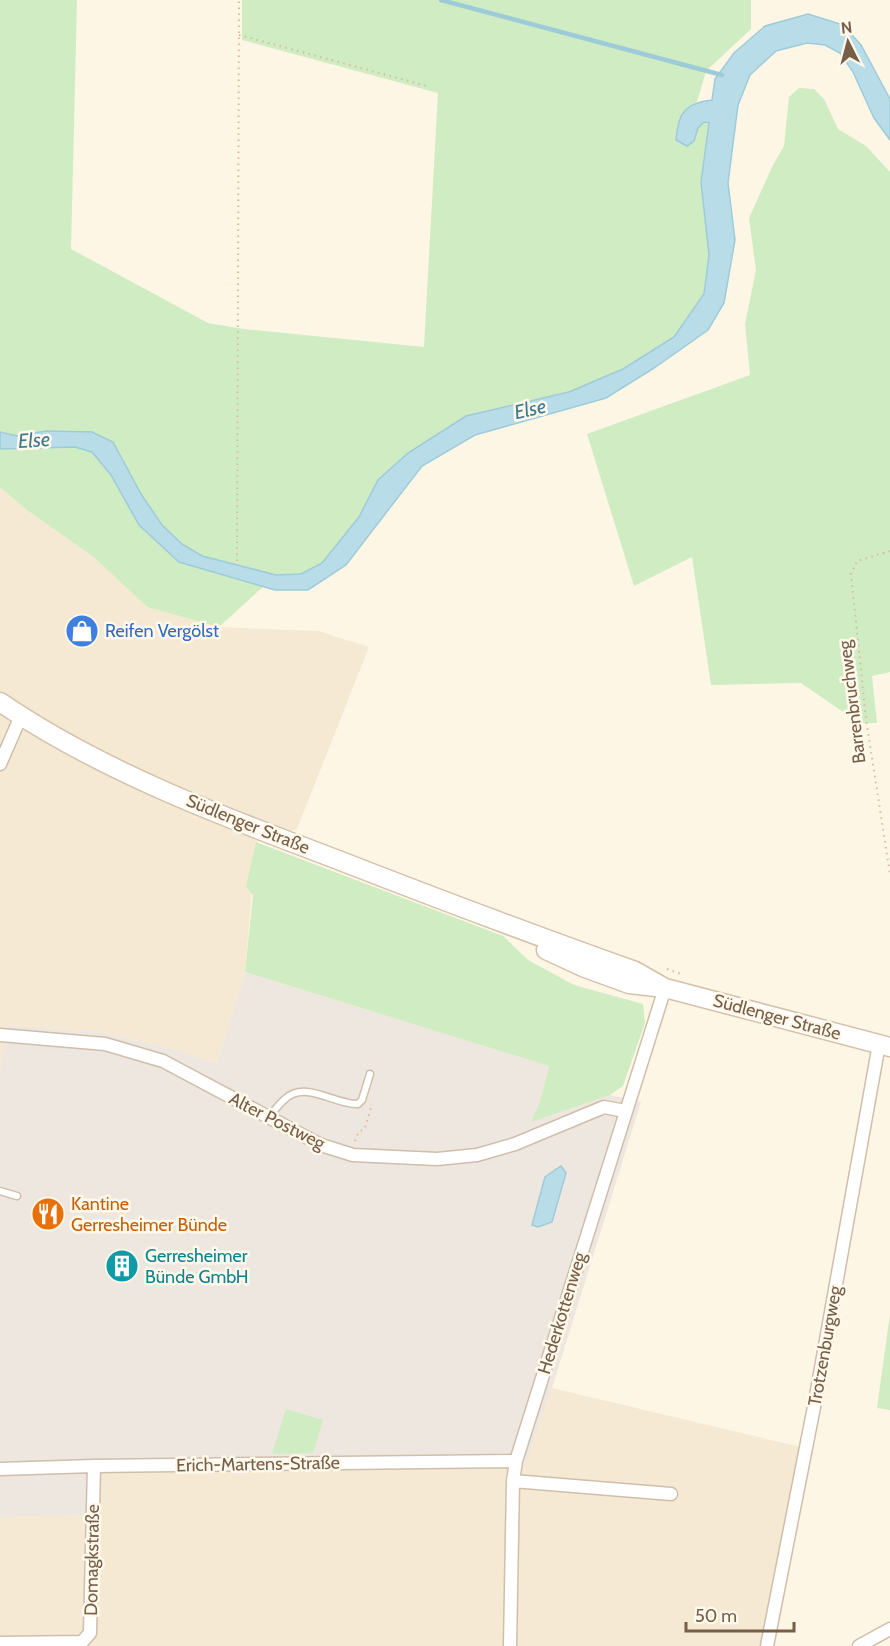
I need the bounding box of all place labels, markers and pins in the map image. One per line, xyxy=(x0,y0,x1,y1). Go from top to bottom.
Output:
shop icon: Reifen Vergölst xyxy=(64,613,100,649)
place label: Reifen Vergölst xyxy=(105,620,219,642)
place label: Kantine Gerresheimer Bünde xyxy=(71,1193,227,1236)
restaurant icon: Kantine Gerresheimer Bünde xyxy=(30,1196,66,1232)
place label: Gerresheimer Bünde GmbH xyxy=(145,1245,249,1288)
building icon: Gerresheimer Bünde GmbH xyxy=(104,1248,140,1284)

